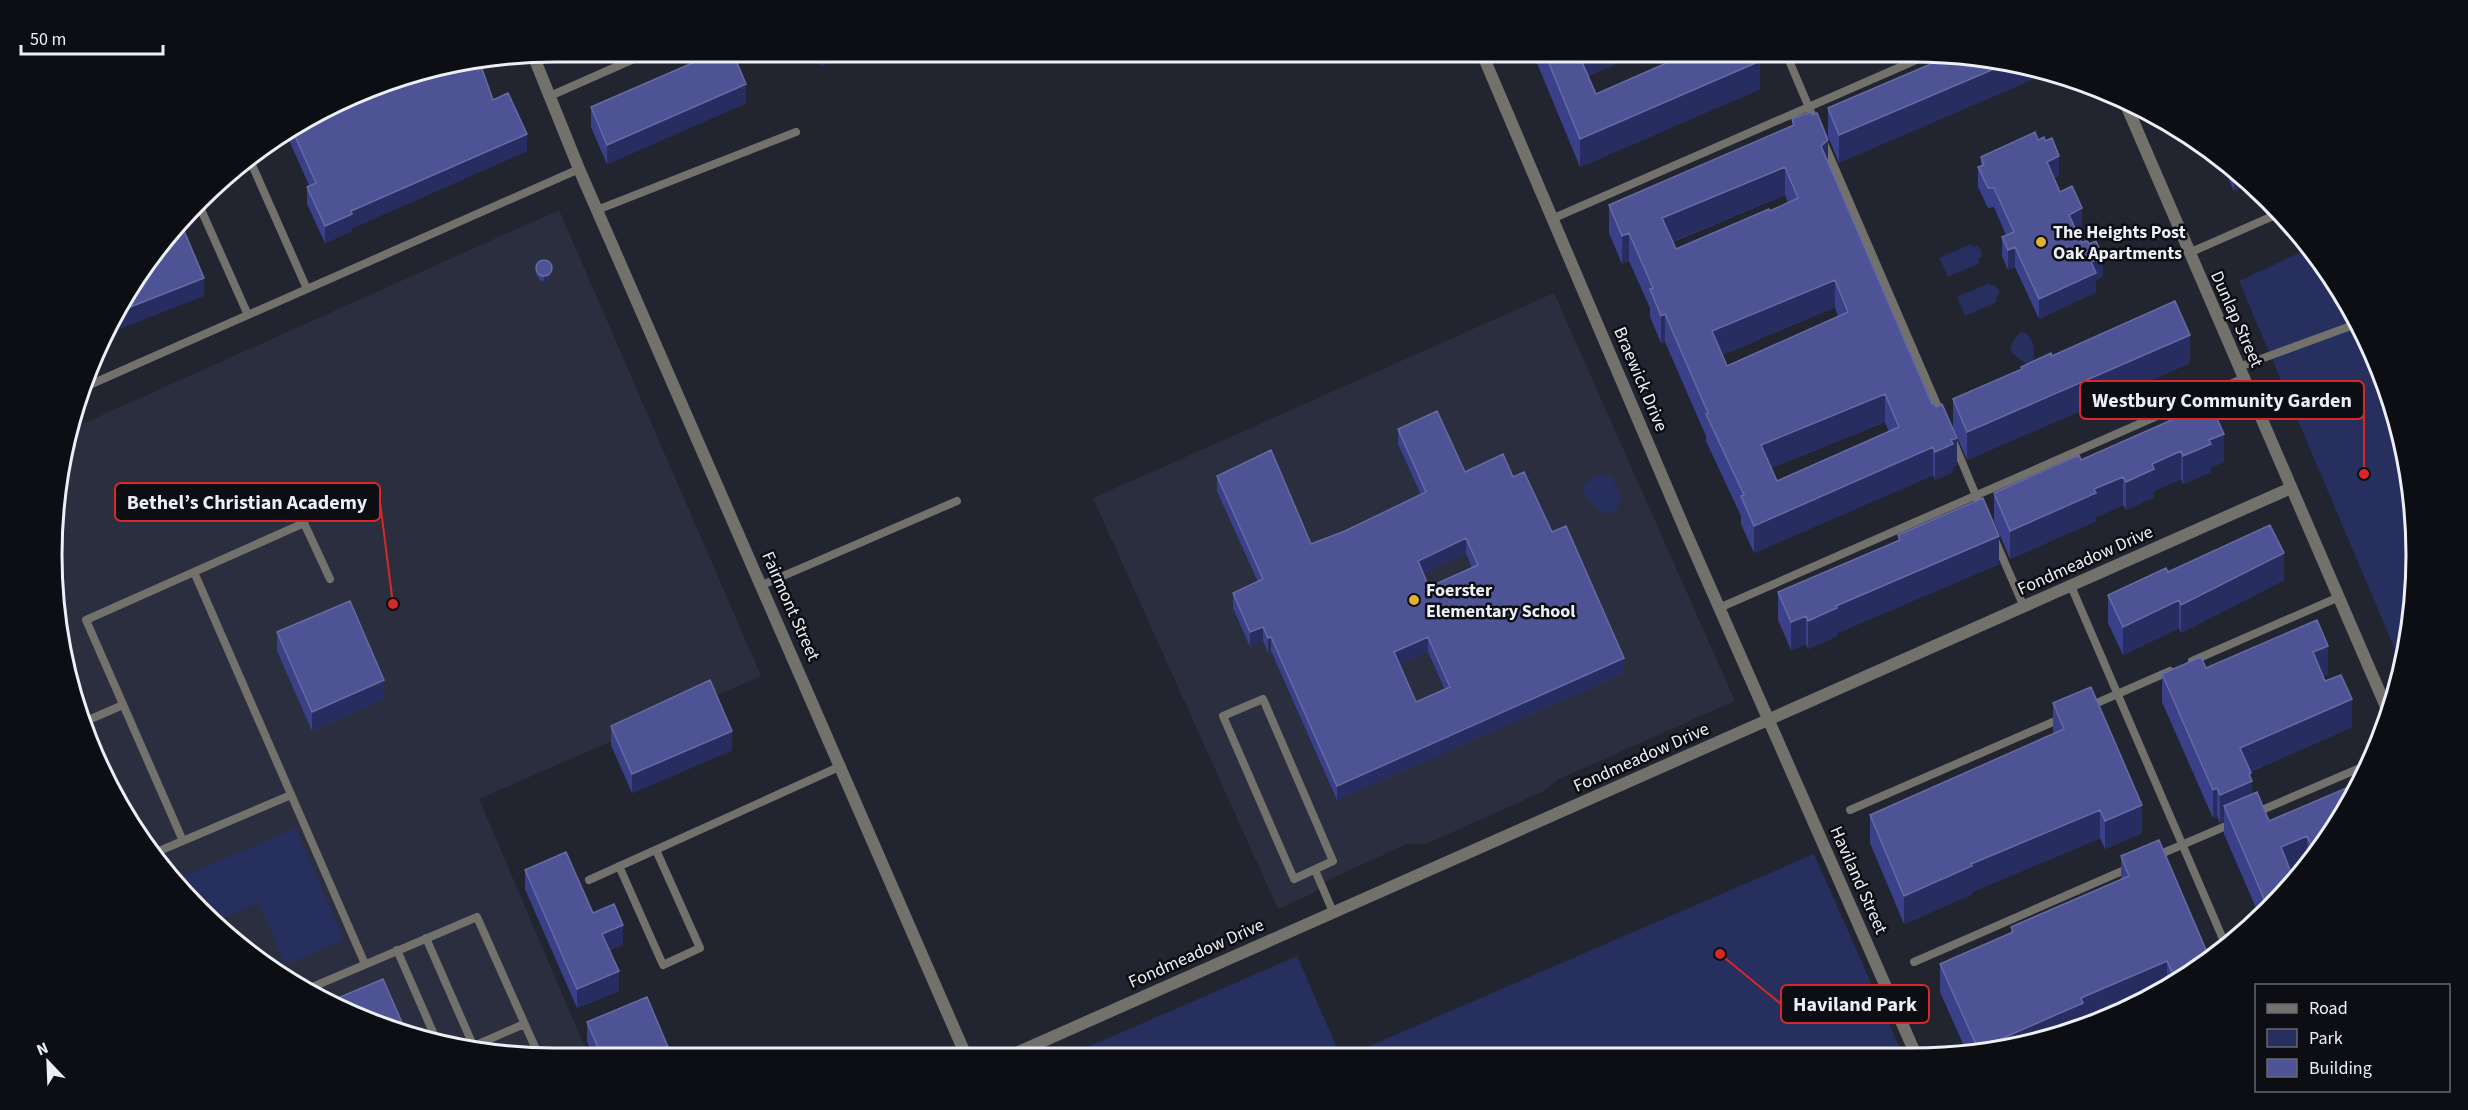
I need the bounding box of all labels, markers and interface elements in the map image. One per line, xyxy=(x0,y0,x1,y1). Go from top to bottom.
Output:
scale bar xyxy=(21,18,164,56)
text: 50 m xyxy=(30,27,66,52)
place label: The Heights Post Oak Apartments xyxy=(2053,220,2186,266)
marker: The Heights Post Oak Apartments xyxy=(2034,235,2048,249)
street label: Dunlap Street xyxy=(2204,267,2269,371)
street label: Braewick Drive xyxy=(1607,323,1674,436)
callout: Westbury Community Garden xyxy=(2080,381,2364,419)
text: Westbury Community Garden xyxy=(2092,387,2352,415)
callout: Bethel’s Christian Academy xyxy=(115,483,380,521)
text: Bethel’s Christian Academy xyxy=(127,489,368,517)
street label: Fondmeadow Drive xyxy=(2013,519,2157,602)
street label: Fairmont Street xyxy=(755,548,826,665)
place label: Foerster Elementary School xyxy=(1426,578,1576,624)
marker: Foerster Elementary School xyxy=(1407,593,1421,607)
street label: Fondmeadow Drive xyxy=(1569,716,1713,799)
street label: Haviland Street xyxy=(1824,822,1894,938)
street label: Fondmeadow Drive xyxy=(1124,912,1268,995)
legend xyxy=(2255,984,2450,1092)
callout: Haviland Park xyxy=(1781,985,1929,1023)
text: Haviland Park xyxy=(1793,991,1917,1019)
text: Road xyxy=(2309,996,2348,1021)
text: Park xyxy=(2309,1026,2343,1051)
north arrow xyxy=(18,1032,78,1092)
text: N xyxy=(33,1037,52,1061)
text: Building xyxy=(2309,1056,2372,1081)

